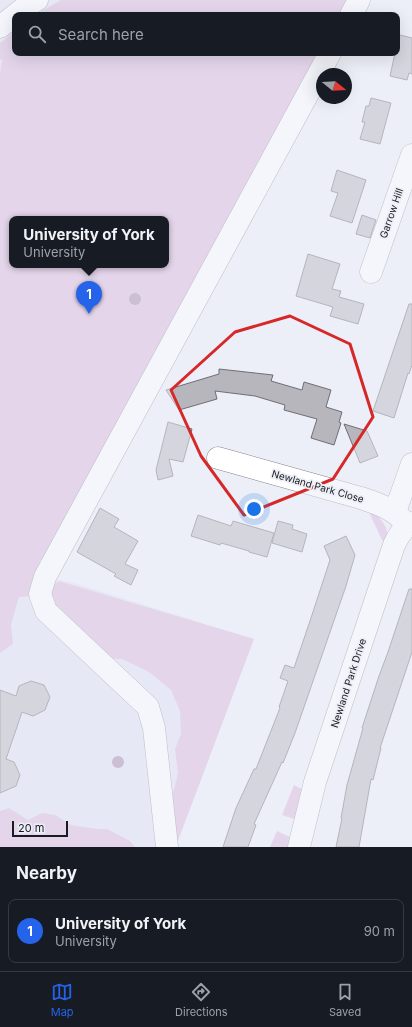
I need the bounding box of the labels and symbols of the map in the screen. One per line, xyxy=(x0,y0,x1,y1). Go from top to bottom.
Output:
north arrow xyxy=(316,68,352,104)
street label: Garrow Hill xyxy=(377,186,405,240)
pin: 1 xyxy=(76,281,102,314)
street label: Newland Park Close xyxy=(271,467,366,505)
your location xyxy=(244,499,264,519)
street label: Newland Park Drive xyxy=(328,637,368,729)
scale bar xyxy=(12,819,68,838)

